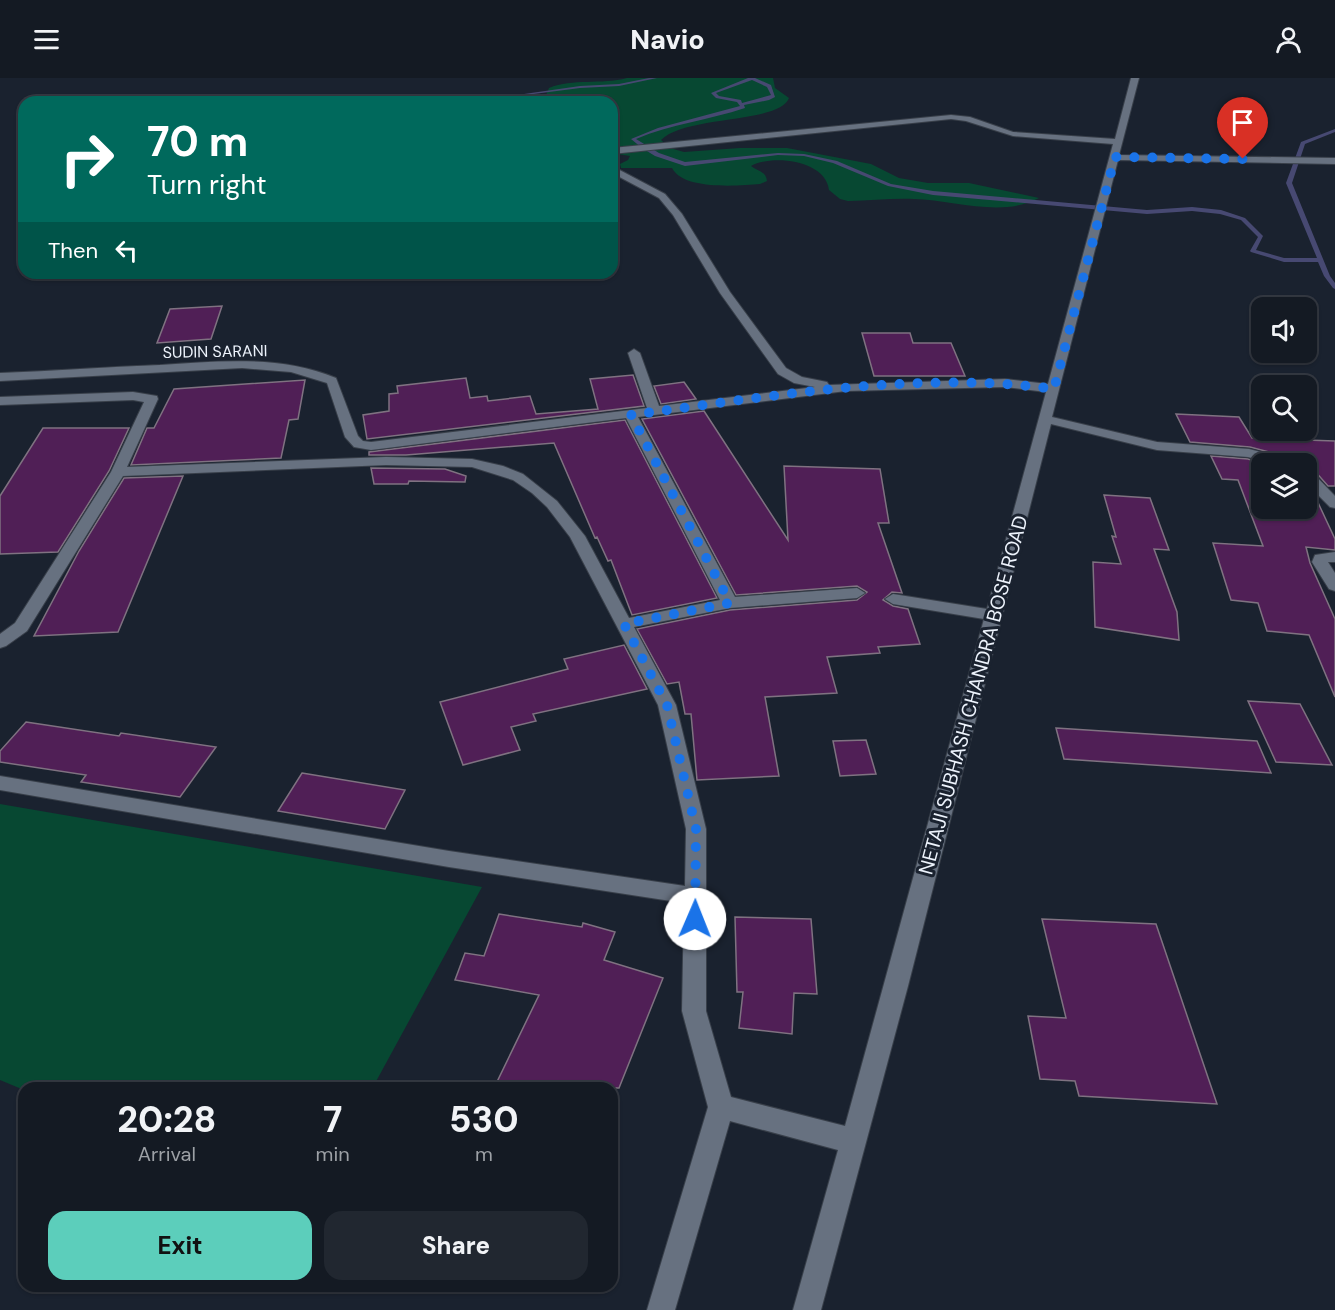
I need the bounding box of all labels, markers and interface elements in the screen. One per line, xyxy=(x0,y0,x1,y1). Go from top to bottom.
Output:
text: Navio xyxy=(630,22,705,57)
icon: menu xyxy=(30,23,63,56)
icon: person xyxy=(1272,23,1305,56)
pin xyxy=(1217,97,1268,159)
icon: arrive xyxy=(1226,106,1259,139)
text: 70 m xyxy=(147,114,248,169)
icon: right xyxy=(48,120,126,198)
text: Turn right xyxy=(147,167,267,202)
icon: left xyxy=(110,234,143,267)
text: Then xyxy=(48,236,98,265)
map controls xyxy=(1251,297,1317,519)
button: sound xyxy=(1251,297,1317,363)
street label: SUDIN SARANI xyxy=(163,340,268,363)
button: search xyxy=(1251,375,1317,441)
button: layers xyxy=(1251,453,1317,519)
street label: NETAJI SUBHASH CHANDRA BOSE ROAD xyxy=(912,513,1034,877)
position arrow xyxy=(663,887,727,951)
text: 20:28 xyxy=(117,1096,216,1143)
text: 7 xyxy=(323,1096,342,1143)
text: 530 xyxy=(449,1096,519,1143)
text: Arrival xyxy=(138,1141,196,1167)
text: min xyxy=(316,1141,350,1167)
text: m xyxy=(475,1141,493,1167)
button: Exit xyxy=(48,1211,312,1280)
button: Share xyxy=(324,1211,588,1280)

